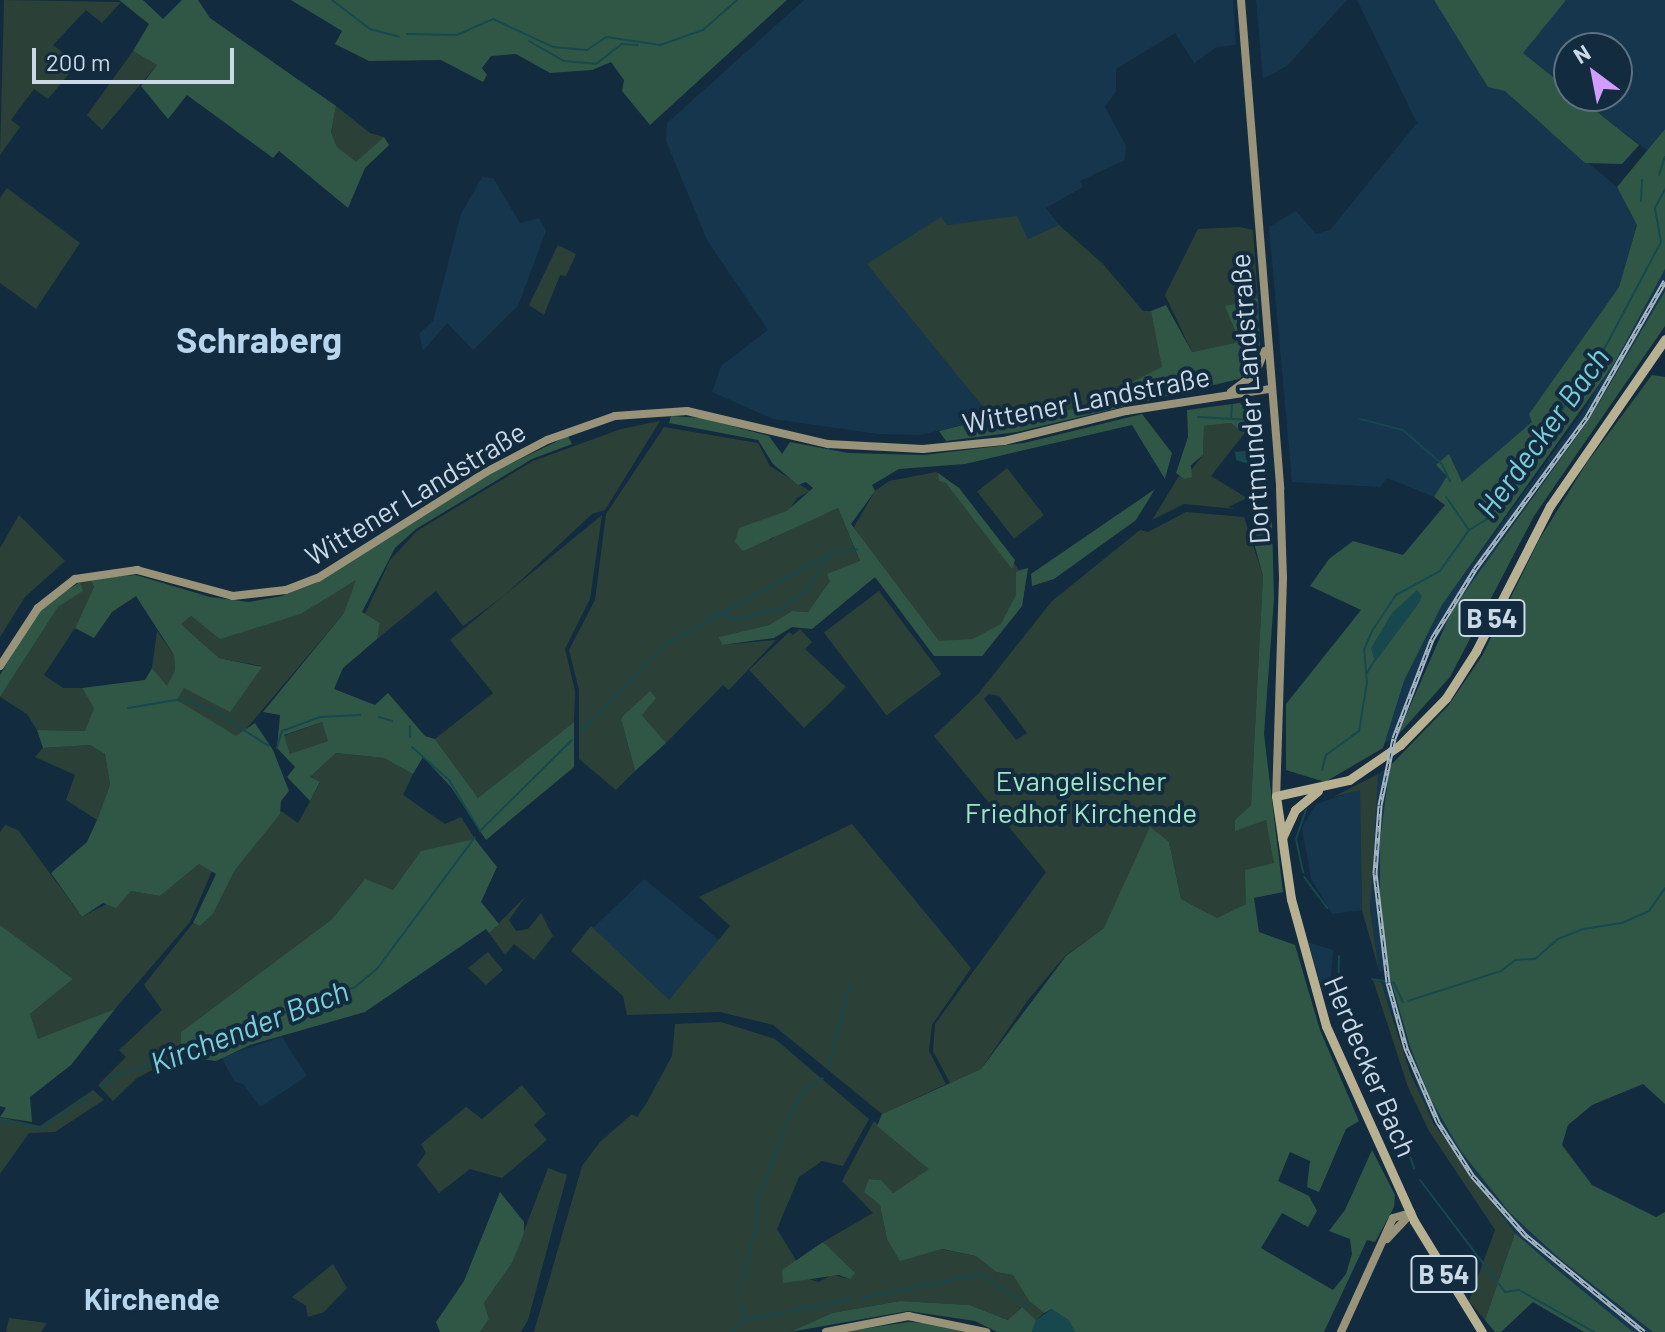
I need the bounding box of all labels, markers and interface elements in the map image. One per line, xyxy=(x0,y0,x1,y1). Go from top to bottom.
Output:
scale bar xyxy=(36,32,238,82)
north arrow xyxy=(1553,32,1633,112)
text: N xyxy=(1568,38,1594,68)
text: 200 m xyxy=(46,47,111,76)
street label: Dortmunder Landstraße xyxy=(1222,252,1276,546)
district label: Schraberg xyxy=(176,317,342,361)
water label: Herdecker Bach xyxy=(1468,340,1616,524)
street label: Wittener Landstraße xyxy=(959,359,1213,439)
street label: Wittener Landstraße xyxy=(299,414,531,572)
road number: B 54 xyxy=(1458,596,1526,640)
park label: Evangelischer Friedhof Kirchende xyxy=(965,763,1197,829)
street label: Herdecker Bach xyxy=(1318,970,1424,1162)
water label: Kirchender Bach xyxy=(145,972,353,1080)
road number: B 54 xyxy=(1410,1252,1478,1296)
district label: Kirchende xyxy=(84,1280,220,1316)

